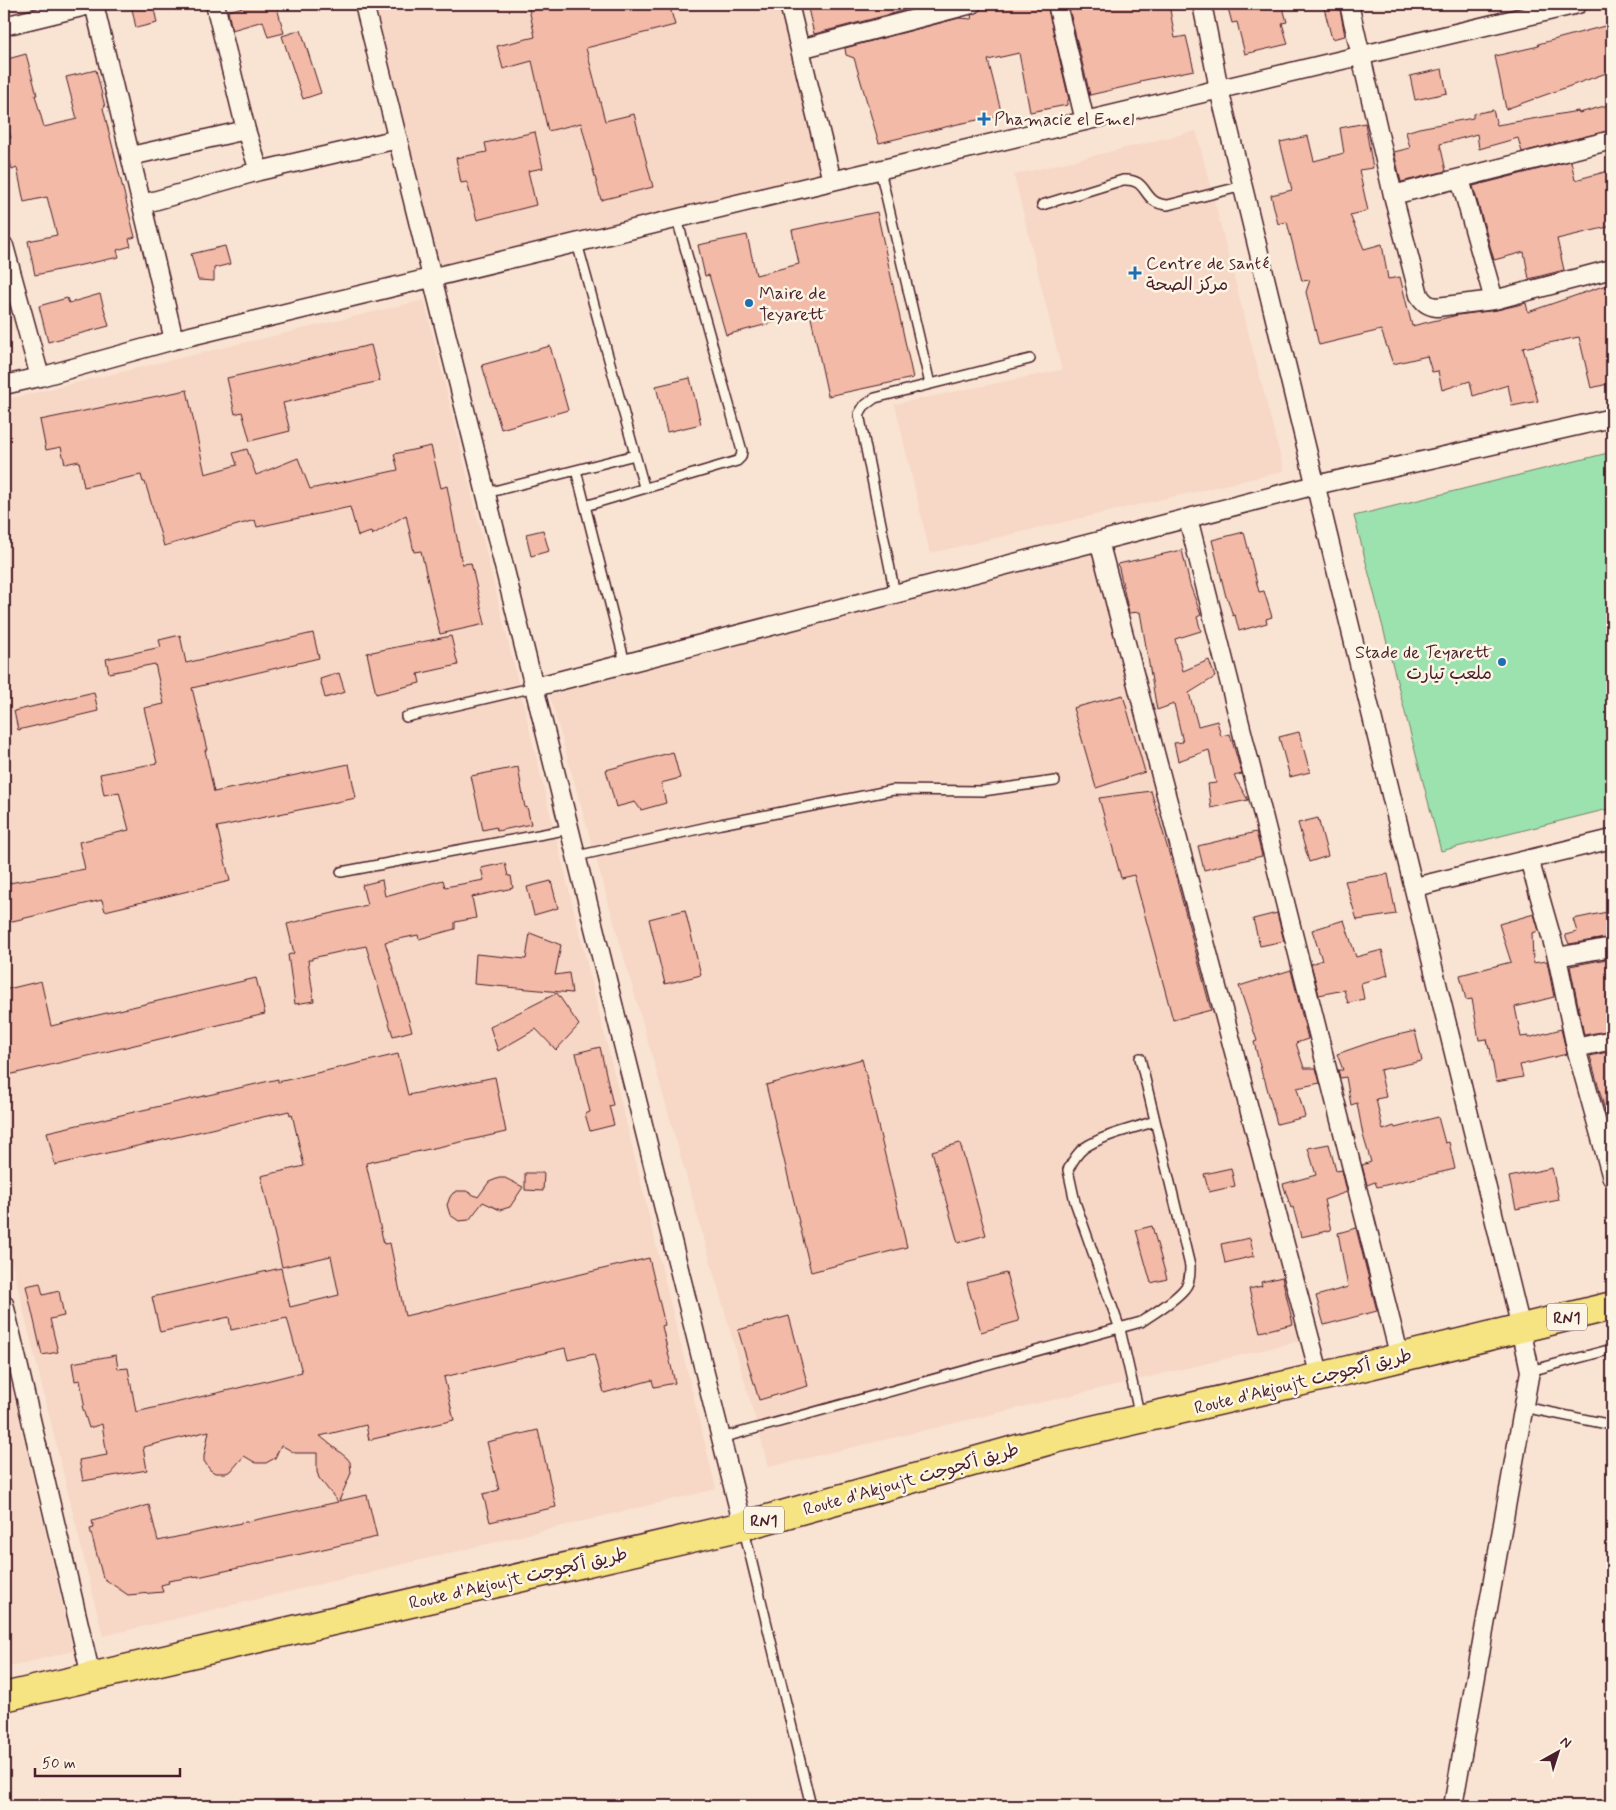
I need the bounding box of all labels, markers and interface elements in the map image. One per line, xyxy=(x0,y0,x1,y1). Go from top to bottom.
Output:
place label: Phamacie el Emel xyxy=(994,108,1134,132)
marker: Phamacie el Emel xyxy=(978,113,990,125)
place label: Centre de santé مركز الصحة xyxy=(1146,252,1269,297)
marker: Centre de santé مركز الصحة xyxy=(1128,266,1142,280)
place label: Maire de Teyarett xyxy=(759,282,827,327)
marker: Maire de Teyarett xyxy=(743,297,755,309)
place label: Stade de Teyarett ملعب تيارت xyxy=(1355,641,1493,686)
marker: Stade de Teyarett ملعب تيارت xyxy=(1496,656,1508,668)
road number: RN1 xyxy=(1547,1304,1587,1330)
street label: Route d'Akjoujt طريق أكجوجت xyxy=(1192,1343,1415,1421)
street label: Route d'Akjoujt طريق أكجوجت xyxy=(800,1438,1022,1522)
road number: RN1 xyxy=(744,1506,784,1534)
street label: Route d'Akjoujt طريق أكجوجت xyxy=(407,1542,630,1616)
north arrow xyxy=(1534,1728,1584,1778)
text: N xyxy=(1556,1733,1575,1753)
scale bar xyxy=(35,1745,180,1777)
text: 50 m xyxy=(42,1754,76,1774)

